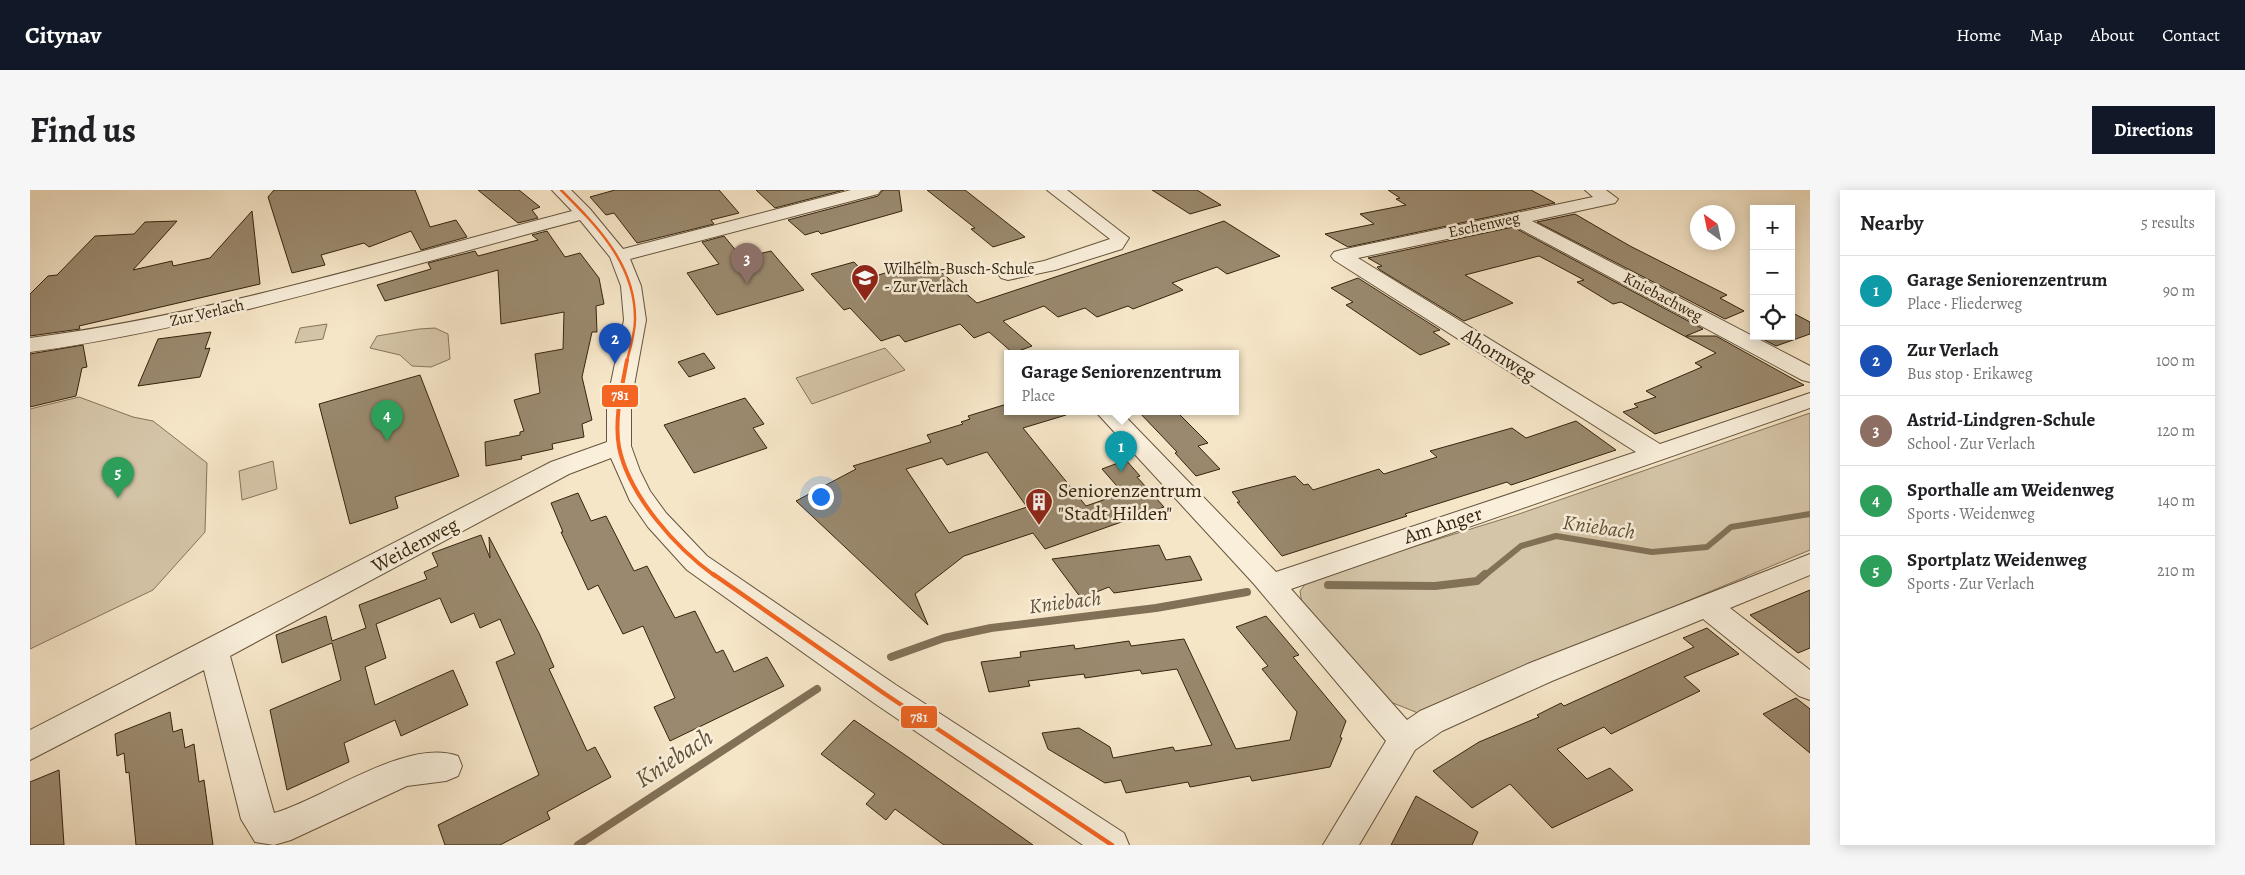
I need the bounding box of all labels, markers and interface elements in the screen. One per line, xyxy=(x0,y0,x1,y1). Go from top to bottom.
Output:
text: Citynav xyxy=(25,19,101,51)
text: Home xyxy=(1956,23,2001,47)
text: Map xyxy=(2029,23,2062,47)
text: About xyxy=(2090,23,2134,47)
text: Contact xyxy=(2162,23,2220,47)
text: Find us xyxy=(30,106,136,154)
button: Directions xyxy=(2092,106,2215,154)
north arrow xyxy=(1690,205,1735,250)
map controls xyxy=(1750,205,1795,340)
button: + xyxy=(1750,205,1795,250)
street label: Eschenweg xyxy=(1446,207,1522,243)
text: Nearby xyxy=(1860,209,1923,237)
text: 5 results xyxy=(2141,212,2195,234)
pin: 3 xyxy=(731,243,763,284)
button: − xyxy=(1750,250,1795,295)
place label: Wilhelm-Busch-Schule - Zur Verlach xyxy=(883,258,1034,298)
school or university icon: Wilhelm-Busch-Schule - Zur Verlach xyxy=(850,263,880,302)
street label: Kniebachweg xyxy=(1619,267,1707,327)
text: Garage Seniorenzentrum xyxy=(1907,267,2107,293)
text: 1 xyxy=(1873,280,1879,302)
text: 90 m xyxy=(2163,280,2195,302)
text: Place · Fliederweg xyxy=(1907,293,2022,315)
street label: Zur Verlach xyxy=(168,294,247,332)
button: locate xyxy=(1750,295,1795,340)
street label: Ahornweg xyxy=(1456,321,1541,388)
pin: 2 xyxy=(599,323,631,364)
text: Zur Verlach xyxy=(1907,337,1999,363)
popup xyxy=(1004,350,1239,415)
text: 2 xyxy=(1872,350,1880,372)
text: 100 m xyxy=(2156,350,2195,372)
text: Garage Seniorenzentrum xyxy=(1021,359,1222,385)
text: Bus stop · Erikaweg xyxy=(1907,363,2033,385)
line badge: 781 xyxy=(601,384,639,408)
text: Place xyxy=(1021,385,1055,407)
text: 781 xyxy=(611,386,629,405)
pin: 4 xyxy=(371,400,403,441)
text: Astrid-Lindgren-Schule xyxy=(1907,407,2095,433)
text: 3 xyxy=(1873,420,1879,442)
text: 120 m xyxy=(2157,420,2195,442)
pin: 1 xyxy=(1105,431,1137,472)
text: School · Zur Verlach xyxy=(1907,433,2035,455)
pin: 5 xyxy=(102,457,134,498)
place label: Seniorenzentrum "Stadt Hilden" xyxy=(1058,477,1202,527)
text: Sporthalle am Weidenweg xyxy=(1907,477,2114,503)
your location xyxy=(808,484,834,510)
building icon: Seniorenzentrum "Stadt Hilden" xyxy=(1024,487,1054,526)
text: 4 xyxy=(1872,490,1880,512)
text: 140 m xyxy=(2157,490,2195,512)
street label: Am Anger xyxy=(1399,500,1486,551)
text: Sports · Weidenweg xyxy=(1907,503,2035,525)
water label: Kniebach xyxy=(1561,508,1637,546)
street label: Weidenweg xyxy=(366,511,463,580)
text: Sportplatz Weidenweg xyxy=(1907,547,2087,573)
text: 5 xyxy=(1873,560,1879,582)
text: 210 m xyxy=(2157,560,2195,582)
text: Sports · Zur Verlach xyxy=(1907,573,2035,595)
water label: Kniebach xyxy=(1027,584,1103,620)
line badge: 781 xyxy=(900,705,938,729)
text: 781 xyxy=(910,708,928,727)
water label: Kniebach xyxy=(628,720,720,796)

